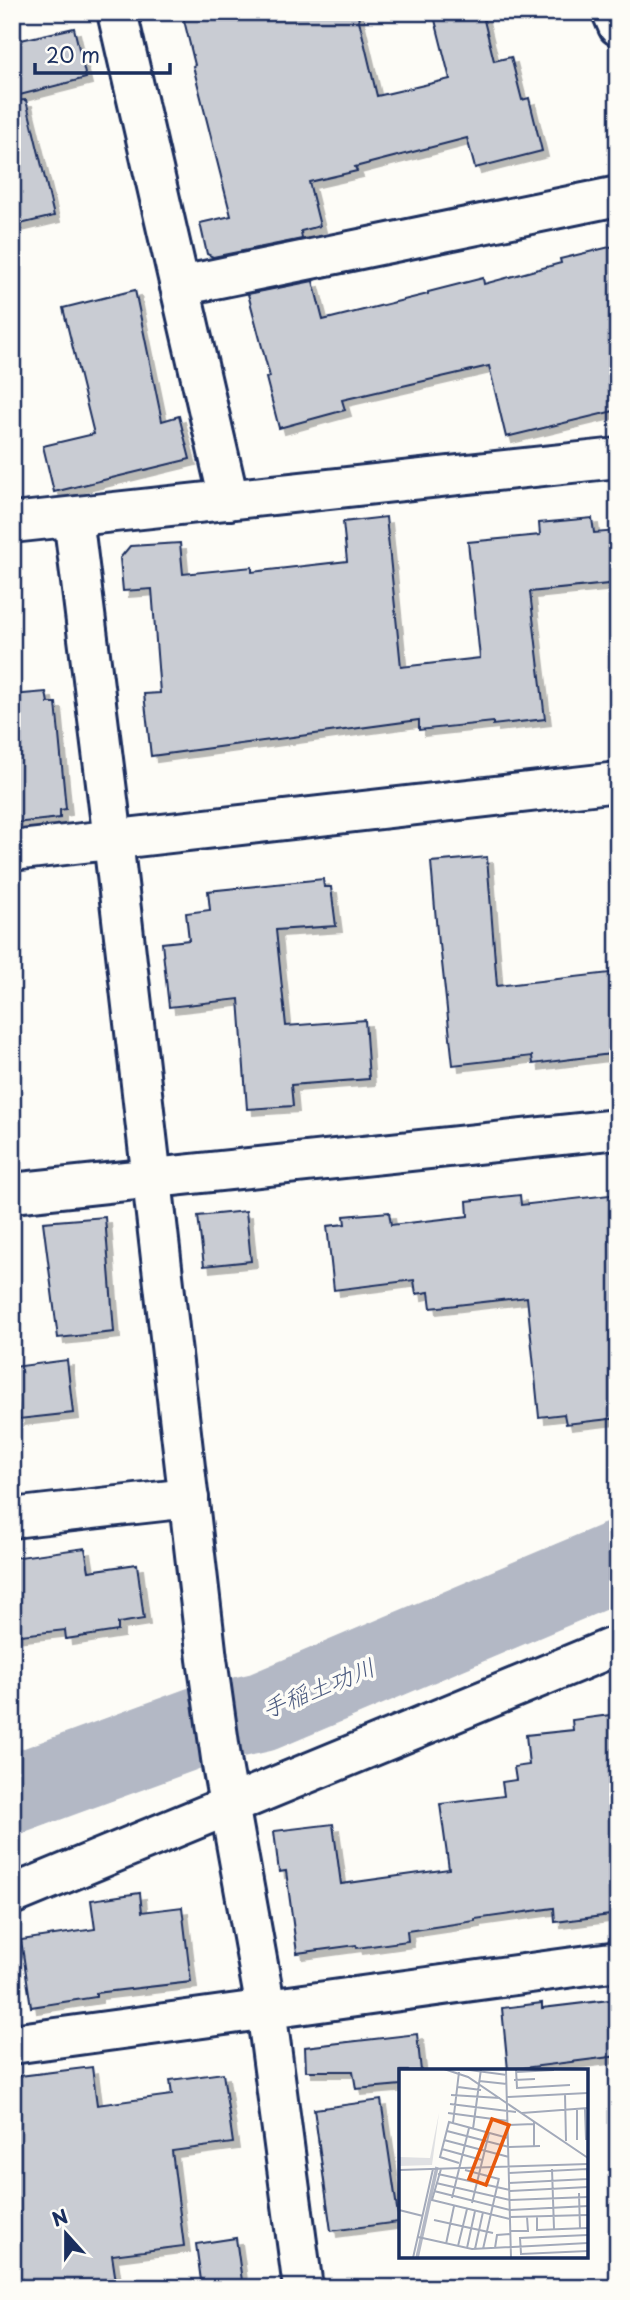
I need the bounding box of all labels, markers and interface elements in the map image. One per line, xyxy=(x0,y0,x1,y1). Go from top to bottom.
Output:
scale bar xyxy=(35,32,170,76)
text: 20 m xyxy=(46,38,100,70)
water label: 手稲土功川 xyxy=(256,1648,380,1726)
inset map xyxy=(399,2069,588,2258)
north arrow xyxy=(32,2198,102,2268)
text: N xyxy=(48,2201,72,2233)

